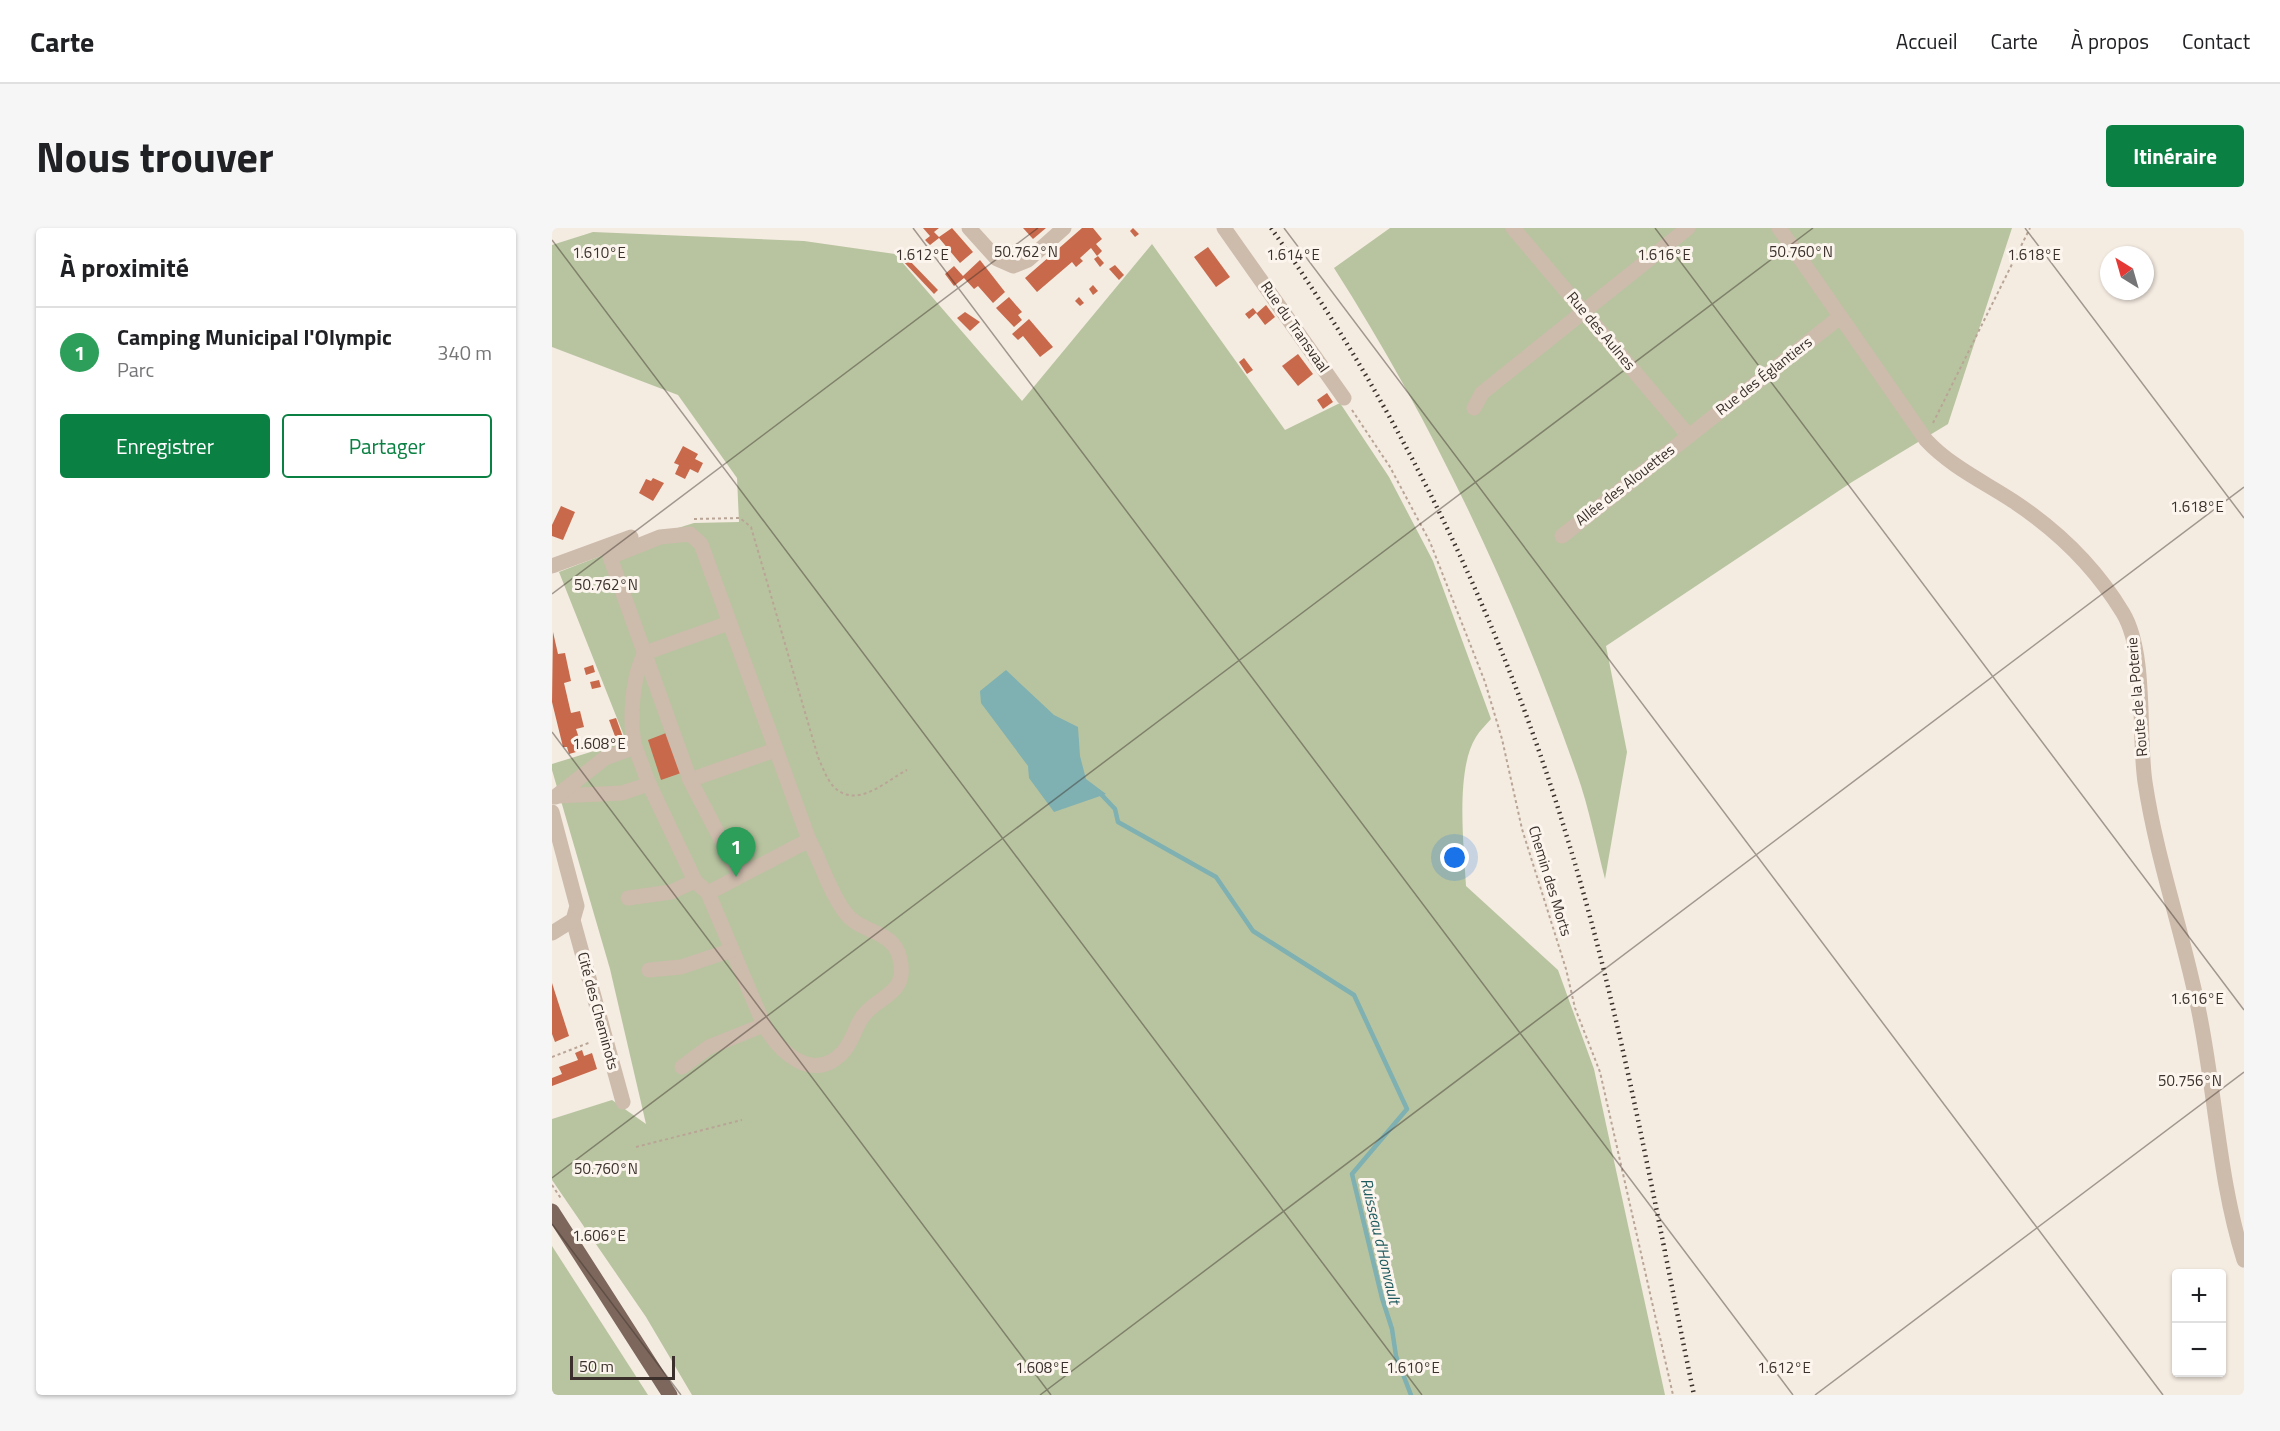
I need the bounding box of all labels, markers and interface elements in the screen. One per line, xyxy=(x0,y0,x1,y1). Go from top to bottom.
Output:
text: Carte xyxy=(30,20,94,63)
text: Accueil xyxy=(1896,25,1958,57)
text: Carte xyxy=(1991,25,2038,57)
text: À propos xyxy=(2071,25,2149,57)
text: Contact xyxy=(2182,25,2250,57)
text: Nous trouver xyxy=(36,124,274,188)
button: Itinéraire xyxy=(2106,125,2244,187)
text: 50.762°N xyxy=(994,240,1058,263)
text: 50.760°N xyxy=(1769,240,1833,263)
text: 1.610°E xyxy=(572,241,626,264)
text: 1.612°E xyxy=(895,243,949,266)
text: 1.614°E xyxy=(1266,243,1320,266)
text: 1.616°E xyxy=(1637,243,1691,266)
text: 1.618°E xyxy=(2007,243,2061,266)
north arrow xyxy=(2100,246,2154,300)
text: À proximité xyxy=(60,248,189,287)
street label: Rue du Transvaal xyxy=(1255,276,1336,377)
street label: Rue des Aulnes xyxy=(1561,286,1641,375)
text: Camping Municipal l'Olympic xyxy=(117,320,392,354)
street label: Rue des Églantiers xyxy=(1711,331,1817,421)
text: 1 xyxy=(74,337,85,368)
text: 340 m xyxy=(437,337,492,368)
text: Parc xyxy=(117,354,154,385)
button: Enregistrer xyxy=(60,414,270,478)
button: Partager xyxy=(282,414,492,478)
street label: Allée des Alouettes xyxy=(1570,438,1679,531)
text: 1.618°E xyxy=(2170,495,2224,518)
text: 50.762°N xyxy=(574,573,638,596)
street label: Route de la Poterie xyxy=(2120,636,2153,758)
text: 1.608°E xyxy=(572,732,626,755)
street label: Chemin des Morts xyxy=(1523,823,1578,939)
pin: 1 xyxy=(716,828,756,877)
your location xyxy=(1440,843,1469,872)
street label: Cité des Cheminots xyxy=(572,949,625,1072)
text: 1.616°E xyxy=(2170,987,2224,1010)
text: 50.756°N xyxy=(2158,1069,2222,1092)
text: 50.760°N xyxy=(574,1157,638,1180)
water label: Ruisseau d'Honvault xyxy=(1355,1176,1408,1308)
text: 1.606°E xyxy=(572,1224,626,1247)
map controls xyxy=(2172,1269,2226,1377)
button: + xyxy=(2172,1269,2226,1323)
button: − xyxy=(2172,1323,2226,1377)
scale bar xyxy=(570,1353,675,1380)
text: 50 m xyxy=(579,1354,614,1378)
text: 1.608°E xyxy=(1015,1356,1069,1379)
text: 1.610°E xyxy=(1386,1356,1440,1379)
text: 1.612°E xyxy=(1757,1356,1811,1379)

